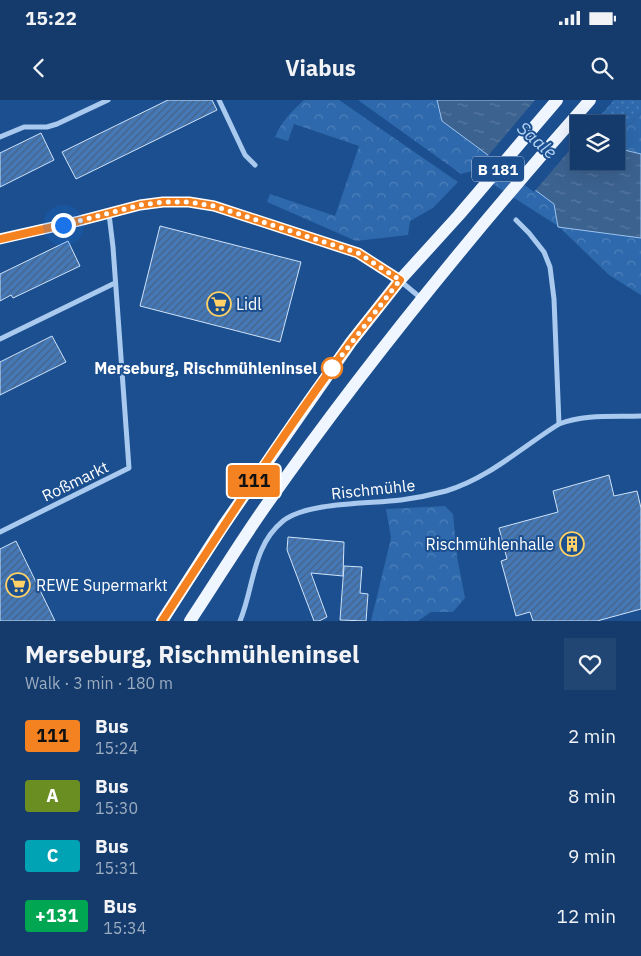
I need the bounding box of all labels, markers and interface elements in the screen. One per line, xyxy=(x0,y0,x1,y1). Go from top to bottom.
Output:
text: 15:22 xyxy=(25,6,77,30)
text: Viabus xyxy=(285,53,356,82)
icon: back xyxy=(25,54,53,82)
icon: search xyxy=(588,54,616,82)
map controls xyxy=(570,115,625,170)
button: layers xyxy=(570,115,625,170)
water label: Saale xyxy=(512,116,562,164)
road number: B 181 xyxy=(472,156,524,182)
your location xyxy=(51,213,76,238)
supermarket icon: Lidl xyxy=(206,291,232,317)
place label: Lidl xyxy=(236,294,262,314)
marker: Merseburg, Rischmühleninsel xyxy=(321,357,343,379)
place label: Merseburg, Rischmühleninsel xyxy=(94,358,317,378)
street label: Roßmarkt xyxy=(39,456,111,506)
line badge: 111 xyxy=(225,465,283,497)
text: 111 xyxy=(238,469,270,492)
street label: Rischmühle xyxy=(330,475,416,503)
building icon: Rischmühlenhalle xyxy=(559,531,585,557)
place label: Rischmühlenhalle xyxy=(425,534,554,554)
supermarket icon: REWE Supermarkt xyxy=(5,572,31,598)
place label: REWE Supermarkt xyxy=(36,575,168,595)
text: Merseburg, Rischmühleninsel xyxy=(25,638,359,670)
button: heart xyxy=(564,638,616,690)
text: Walk · 3 min · 180 m xyxy=(25,673,173,693)
text: Bus xyxy=(95,714,129,738)
text: 111 xyxy=(36,724,69,747)
text: 2 min xyxy=(568,724,616,748)
text: 15:24 xyxy=(95,738,138,758)
text: Bus xyxy=(95,774,129,798)
text: A xyxy=(46,784,59,807)
text: 8 min xyxy=(568,784,616,808)
text: 15:30 xyxy=(95,798,138,818)
text: Bus xyxy=(95,834,129,858)
text: C xyxy=(47,844,58,867)
text: 9 min xyxy=(568,844,616,868)
text: 15:31 xyxy=(95,858,138,878)
text: Bus xyxy=(103,894,137,918)
text: +131 xyxy=(35,904,78,927)
text: 12 min xyxy=(557,904,616,928)
text: 15:34 xyxy=(103,918,146,938)

